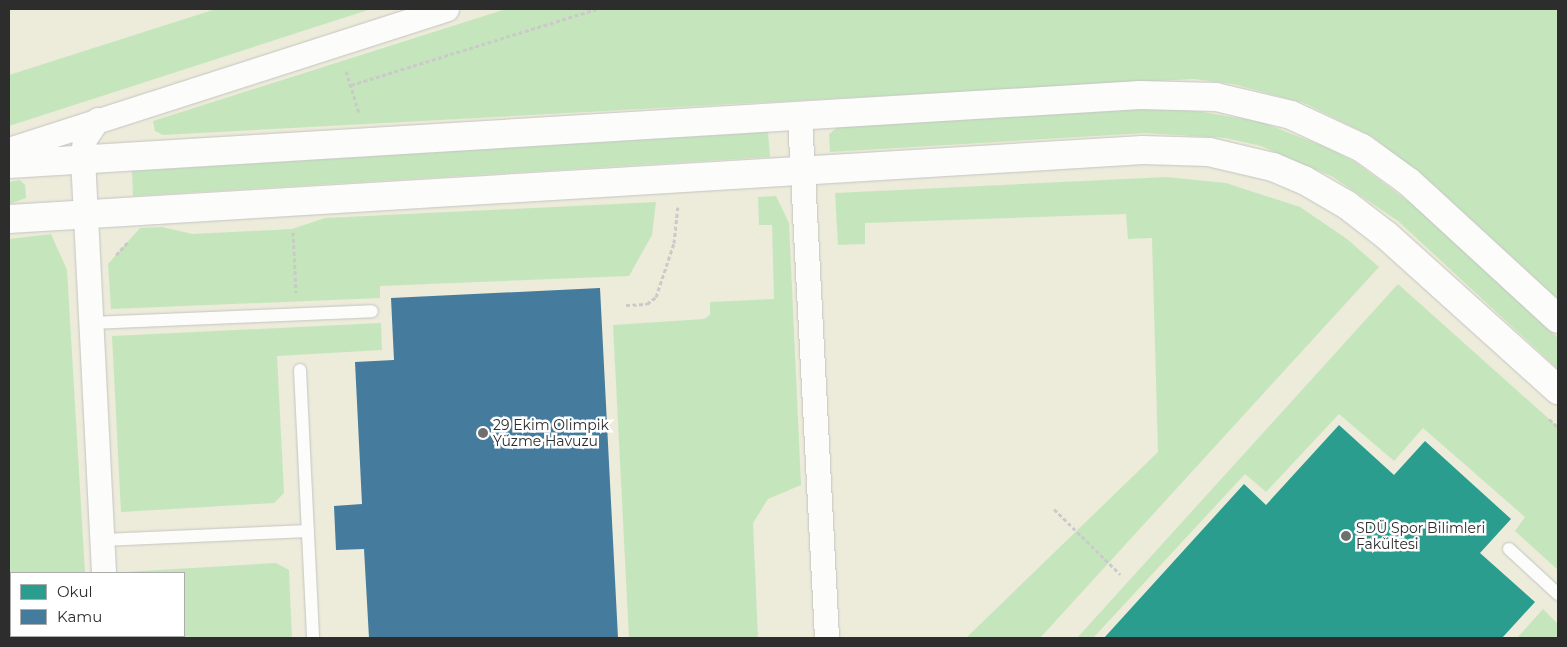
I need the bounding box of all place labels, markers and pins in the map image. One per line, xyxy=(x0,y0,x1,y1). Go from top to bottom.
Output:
place label: 29 Ekim Olimpik Yüzme Havuzu xyxy=(493,417,609,450)
marker: 29 Ekim Olimpik Yüzme Havuzu xyxy=(477,427,489,439)
place label: SDÜ Spor Bilimleri Fakültesi xyxy=(1356,520,1485,552)
marker: SDÜ Spor Bilimleri Fakültesi xyxy=(1340,530,1352,542)

